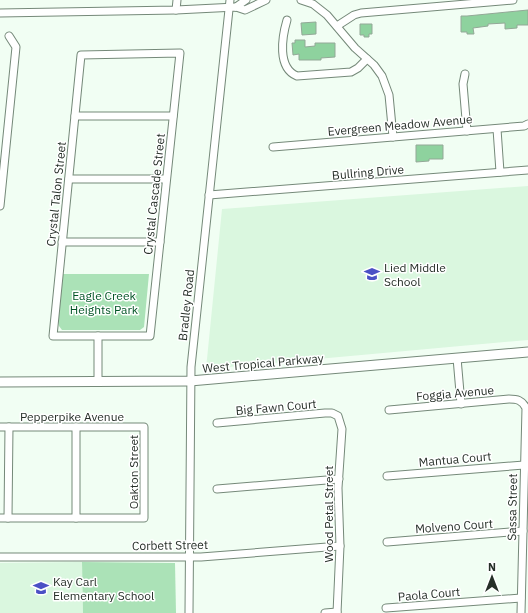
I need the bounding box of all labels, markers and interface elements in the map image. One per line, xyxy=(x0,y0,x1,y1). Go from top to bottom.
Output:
street label: Evergreen Meadow Avenue xyxy=(327,111,474,139)
street label: Crystal Cascade Street xyxy=(140,133,168,255)
street label: Crystal Talon Street xyxy=(43,141,69,247)
street label: Bullring Drive xyxy=(331,161,405,183)
place label: Lied Middle School xyxy=(384,260,446,289)
school or university icon: Lied Middle School xyxy=(363,265,381,283)
street label: Bradley Road xyxy=(175,269,197,341)
park label: Eagle Creek Heights Park xyxy=(70,288,139,317)
street label: West Tropical Parkway xyxy=(202,350,324,376)
street label: Foggia Avenue xyxy=(415,382,495,404)
street label: Big Fawn Court xyxy=(235,396,317,418)
street label: Pepperpike Avenue xyxy=(20,409,124,424)
street label: Oakton Street xyxy=(126,435,141,509)
street label: Mantua Court xyxy=(418,448,492,470)
street label: Wood Petal Street xyxy=(321,466,336,563)
street label: Sassa Street xyxy=(504,473,520,541)
street label: Molveno Court xyxy=(415,516,493,536)
street label: Corbett Street xyxy=(132,537,208,553)
north arrow xyxy=(472,557,512,597)
text: N xyxy=(488,560,496,574)
place label: Kay Carl Elementary School xyxy=(53,574,154,603)
school or university icon: Kay Carl Elementary School xyxy=(32,579,50,597)
street label: Paola Court xyxy=(397,584,461,604)

